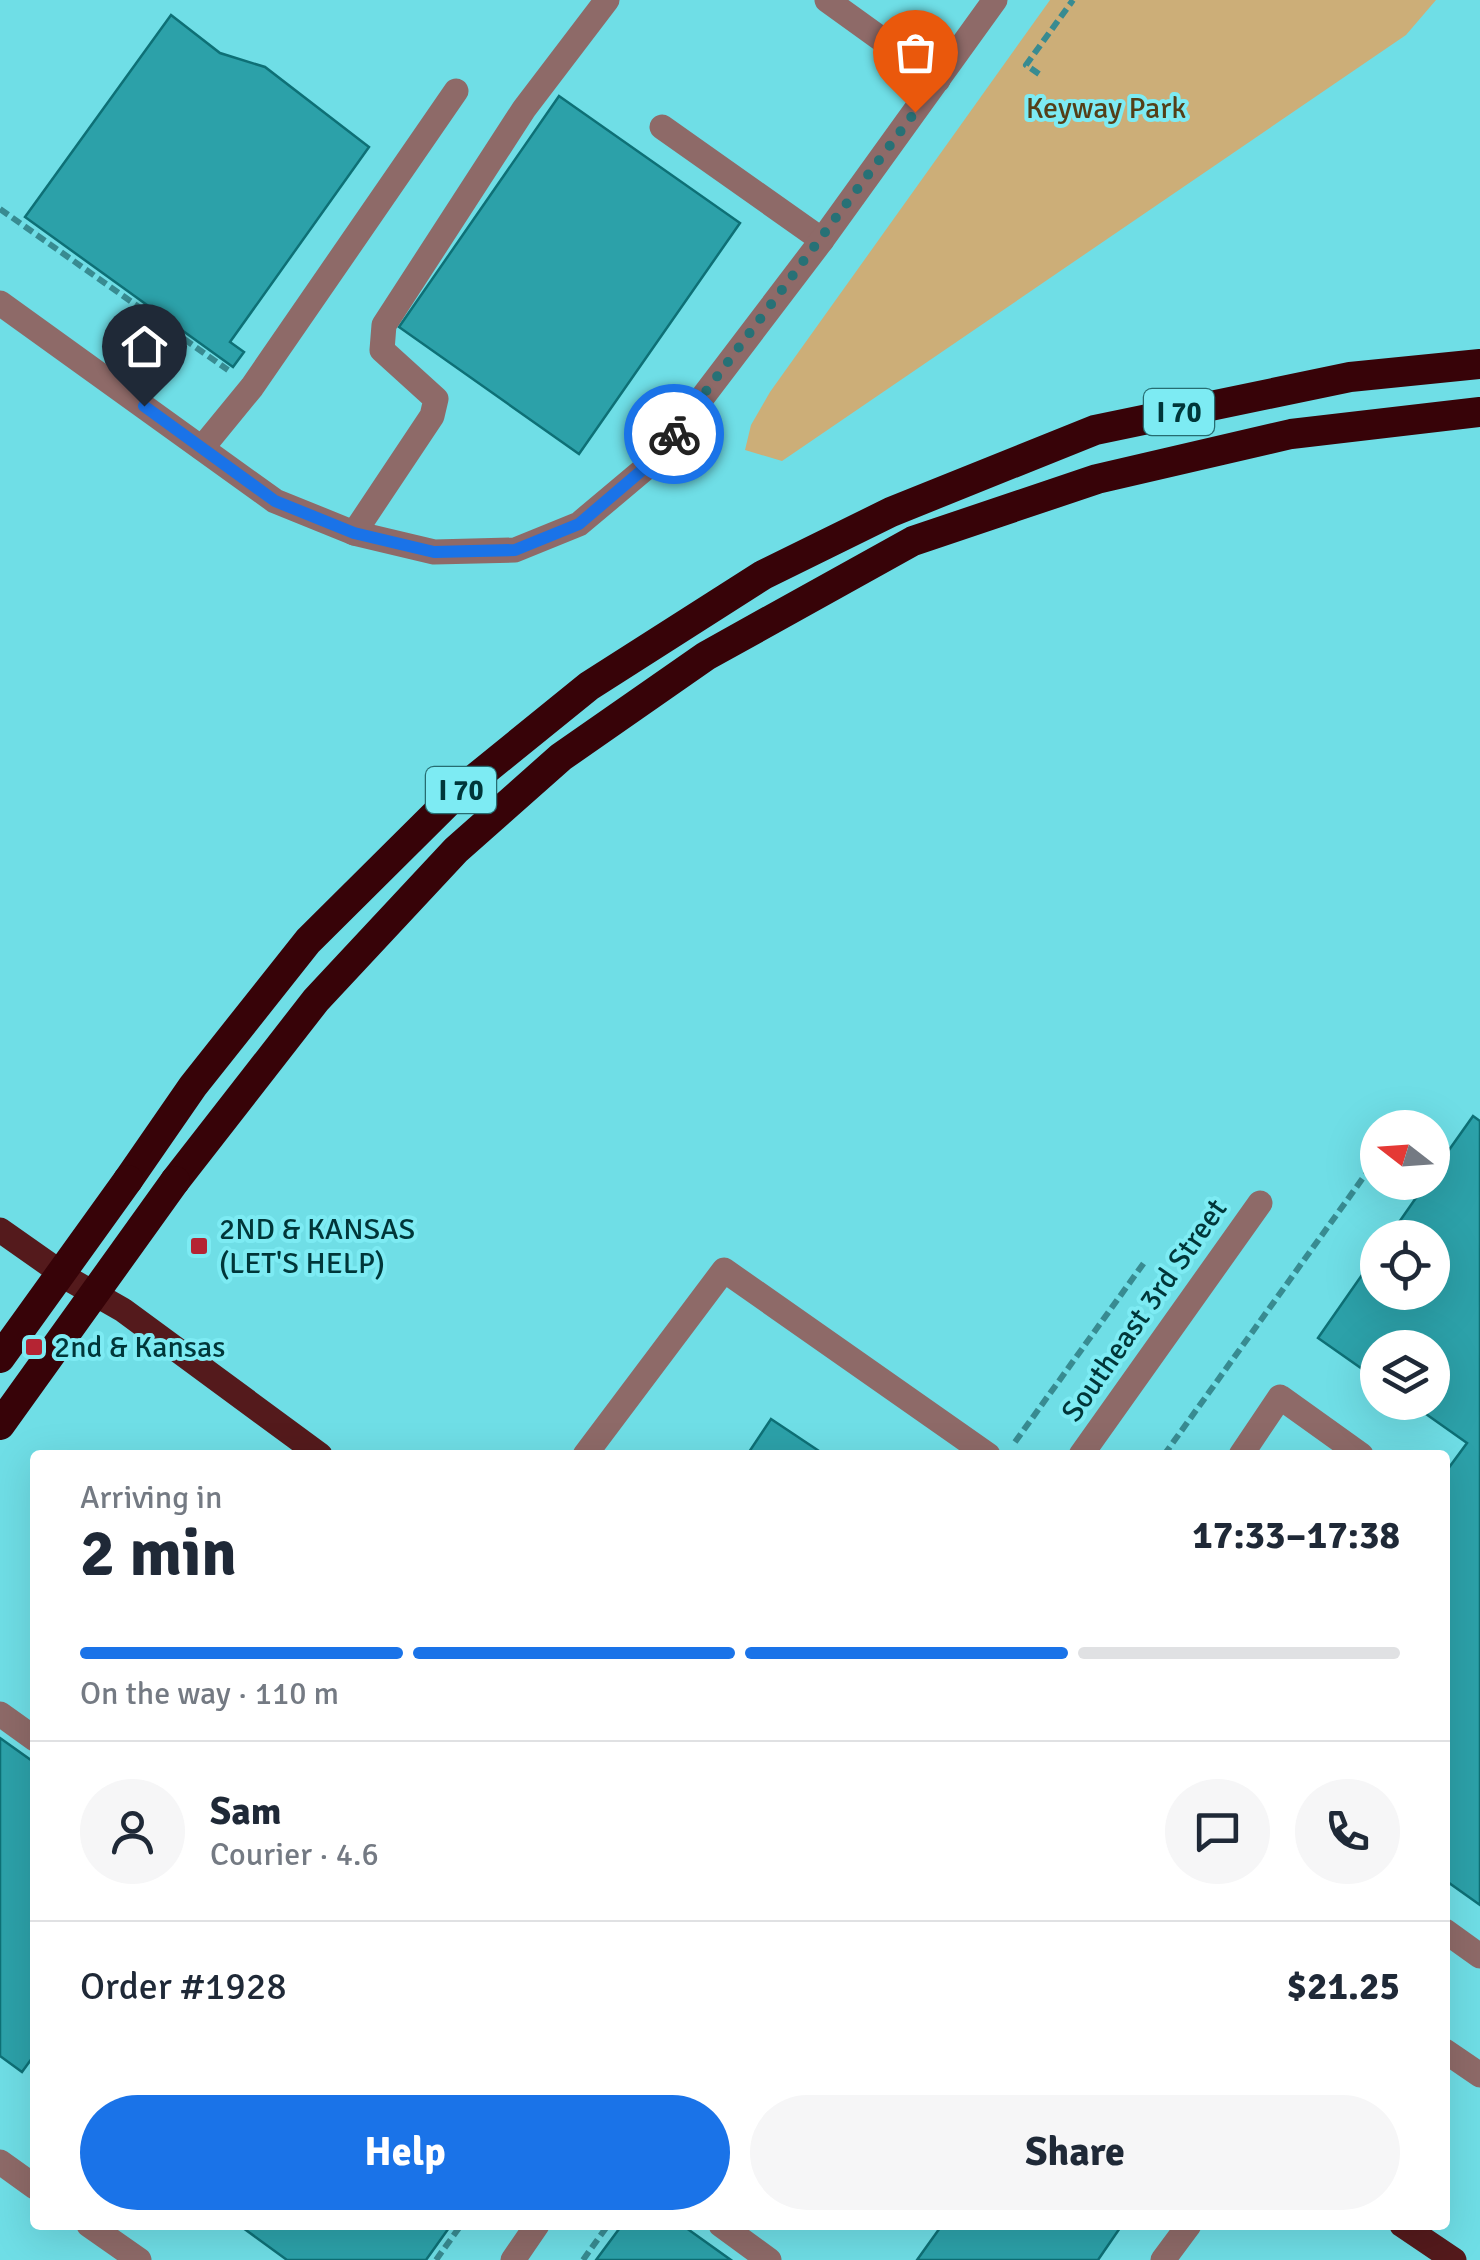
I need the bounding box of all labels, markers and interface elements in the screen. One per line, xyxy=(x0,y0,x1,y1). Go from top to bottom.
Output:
pin xyxy=(873,10,958,113)
icon: bag xyxy=(888,25,943,80)
park label: Keyway Park xyxy=(1026,90,1186,127)
pin xyxy=(102,304,187,407)
icon: home xyxy=(117,319,172,374)
courier xyxy=(624,384,724,484)
road number: I 70 xyxy=(1144,389,1214,435)
icon: bike xyxy=(647,407,702,462)
road number: I 70 xyxy=(426,767,496,813)
north arrow xyxy=(1360,1110,1450,1200)
map controls xyxy=(1360,1110,1450,1420)
street label: Southeast 3rd Street xyxy=(1054,1192,1235,1429)
place label: 2ND & KANSAS (LET'S HELP) xyxy=(219,1211,415,1282)
button: locate xyxy=(1360,1220,1450,1310)
marker: 2ND & KANSAS (LET'S HELP) xyxy=(188,1235,210,1257)
place label: 2nd & Kansas xyxy=(54,1329,225,1366)
button: layers xyxy=(1360,1330,1450,1420)
marker: 2nd & Kansas xyxy=(23,1336,45,1358)
text: Arriving in xyxy=(80,1478,222,1517)
text: 17:33–17:38 xyxy=(1192,1512,1400,1559)
text: 2 min xyxy=(80,1514,237,1594)
text: On the way · 110 m xyxy=(80,1674,339,1713)
button: person xyxy=(80,1779,185,1884)
button: chat xyxy=(1165,1779,1270,1884)
button: phone xyxy=(1295,1779,1400,1884)
text: Sam xyxy=(210,1788,281,1835)
text: Courier · 4.6 xyxy=(210,1835,379,1874)
text: Order #1928 xyxy=(80,1963,287,2010)
text: $21.25 xyxy=(1287,1963,1400,2010)
button: Help xyxy=(80,2095,730,2210)
button: Share xyxy=(750,2095,1400,2210)

